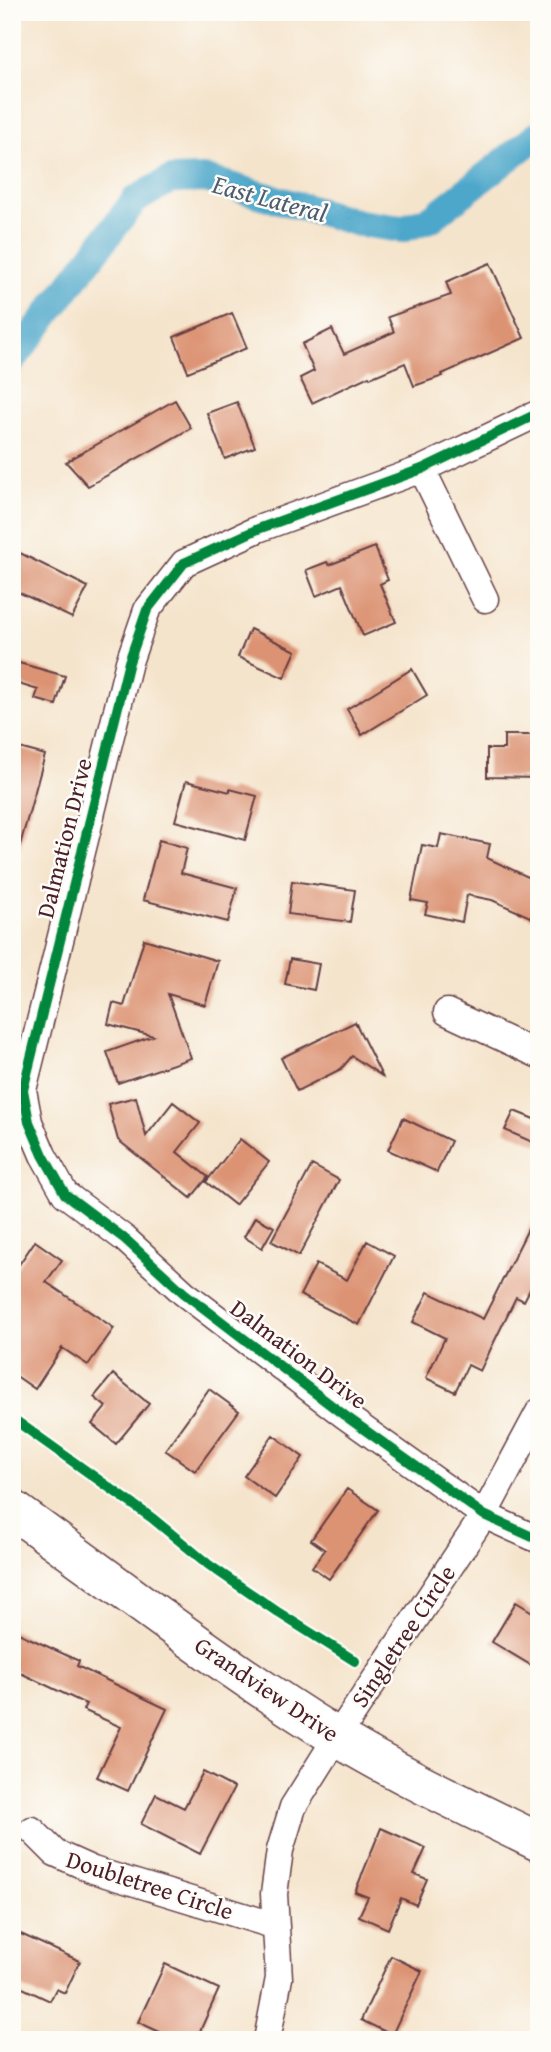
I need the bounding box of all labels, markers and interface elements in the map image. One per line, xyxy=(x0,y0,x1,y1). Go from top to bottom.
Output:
water label: East Lateral xyxy=(207,164,332,232)
street label: Dalmation Drive xyxy=(27,754,101,922)
street label: Dalmation Drive xyxy=(223,1291,375,1417)
street label: Singletree Circle xyxy=(342,1558,464,1714)
street label: Grandview Drive xyxy=(188,1628,346,1750)
street label: Doubletree Circle xyxy=(62,1842,238,1928)

